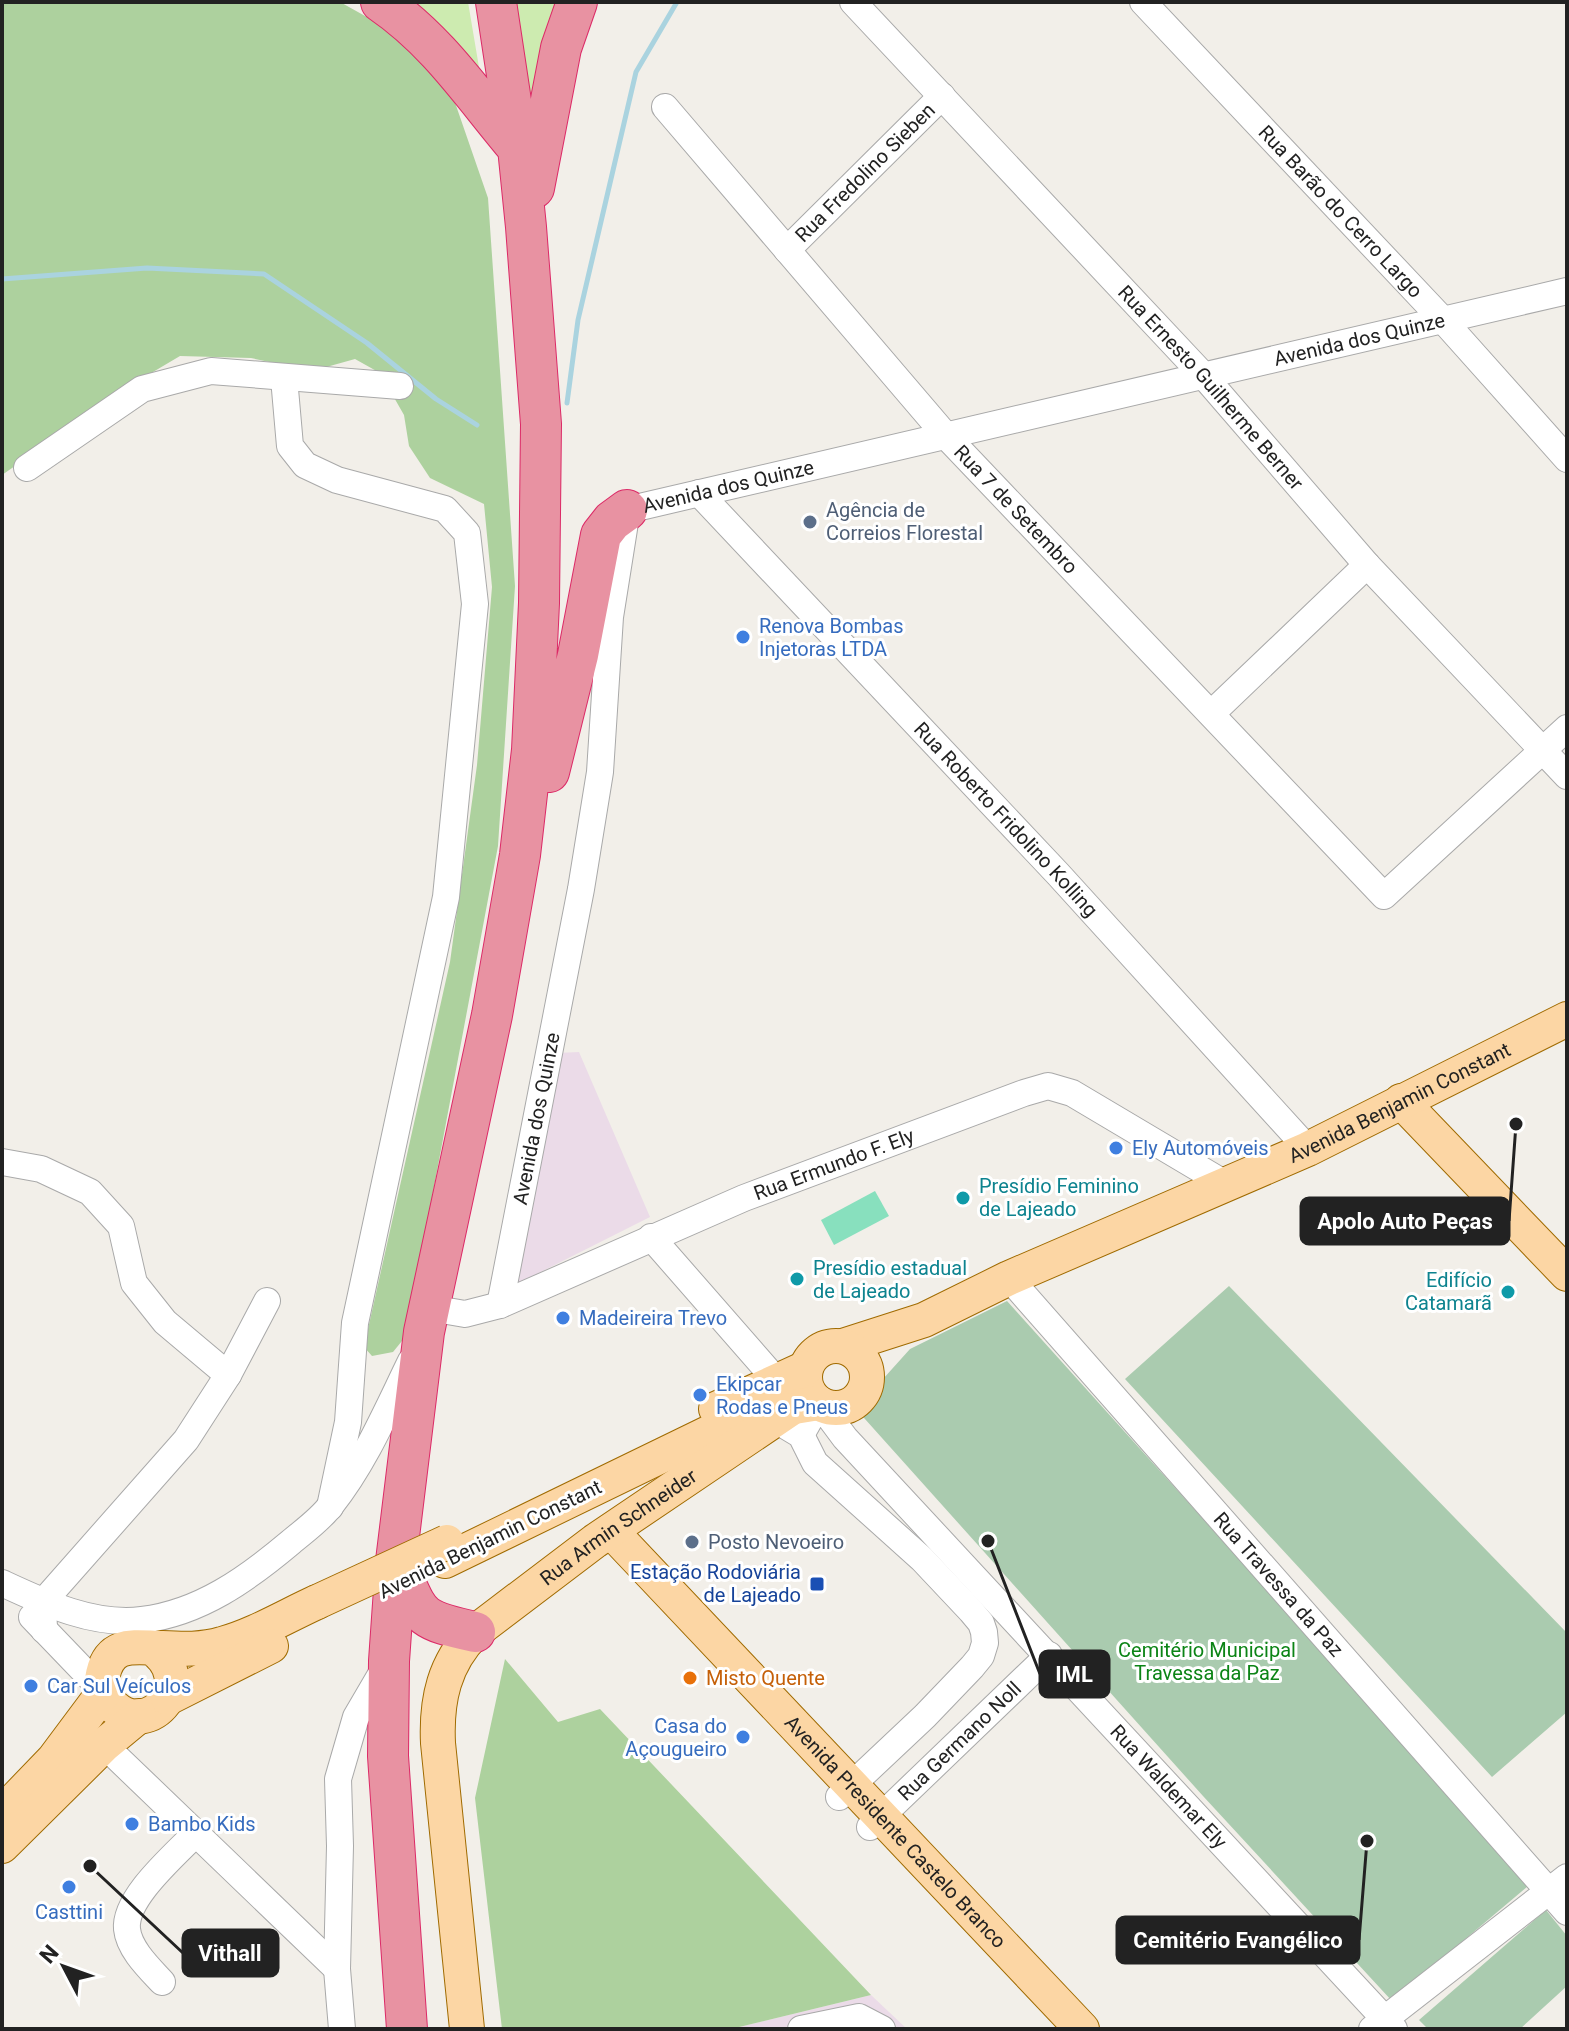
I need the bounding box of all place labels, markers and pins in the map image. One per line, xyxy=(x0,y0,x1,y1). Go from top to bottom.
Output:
place label: Agência de Correios Florestal xyxy=(826,498,983,545)
marker: Agência de Correios Florestal xyxy=(801,513,819,531)
place label: Renova Bombas Injetoras LTDA xyxy=(759,614,903,661)
marker: Renova Bombas Injetoras LTDA xyxy=(734,628,752,646)
place label: Ely Automóveis xyxy=(1132,1136,1269,1160)
marker: Ely Automóveis xyxy=(1107,1139,1125,1157)
place label: Presídio Feminino de Lajeado xyxy=(979,1174,1139,1221)
marker: Presídio Feminino de Lajeado xyxy=(954,1189,972,1207)
callout: Apolo Auto Peças xyxy=(1301,1198,1509,1244)
place label: Presídio estadual de Lajeado xyxy=(813,1256,967,1303)
place label: Edifício Catamarã xyxy=(1405,1268,1492,1315)
marker: Presídio estadual de Lajeado xyxy=(788,1270,806,1288)
marker: Edifício Catamarã xyxy=(1499,1283,1517,1301)
place label: Madeireira Trevo xyxy=(579,1306,727,1330)
marker: Madeireira Trevo xyxy=(554,1309,572,1327)
place label: Ekipcar Rodas e Pneus xyxy=(716,1372,848,1419)
marker: Ekipcar Rodas e Pneus xyxy=(691,1386,709,1404)
place label: Posto Nevoeiro xyxy=(708,1530,844,1554)
marker: Posto Nevoeiro xyxy=(683,1533,701,1551)
place label: Estação Rodoviária de Lajeado xyxy=(630,1560,801,1607)
marker: Estação Rodoviária de Lajeado xyxy=(808,1575,826,1593)
callout: IML xyxy=(1040,1651,1109,1697)
place label: Misto Quente xyxy=(706,1666,825,1690)
marker: Misto Quente xyxy=(681,1669,699,1687)
place label: Car Sul Veículos xyxy=(47,1674,191,1698)
marker: Car Sul Veículos xyxy=(22,1677,40,1695)
place label: Casa do Açougueiro xyxy=(625,1714,727,1761)
marker: Casa do Açougueiro xyxy=(734,1728,752,1746)
place label: Bambo Kids xyxy=(148,1812,256,1836)
marker: Bambo Kids xyxy=(123,1815,141,1833)
marker: Casttini xyxy=(60,1878,78,1896)
place label: Casttini xyxy=(35,1900,103,1924)
callout: Cemitério Evangélico xyxy=(1117,1917,1359,1963)
callout: Vithall xyxy=(183,1930,278,1976)

